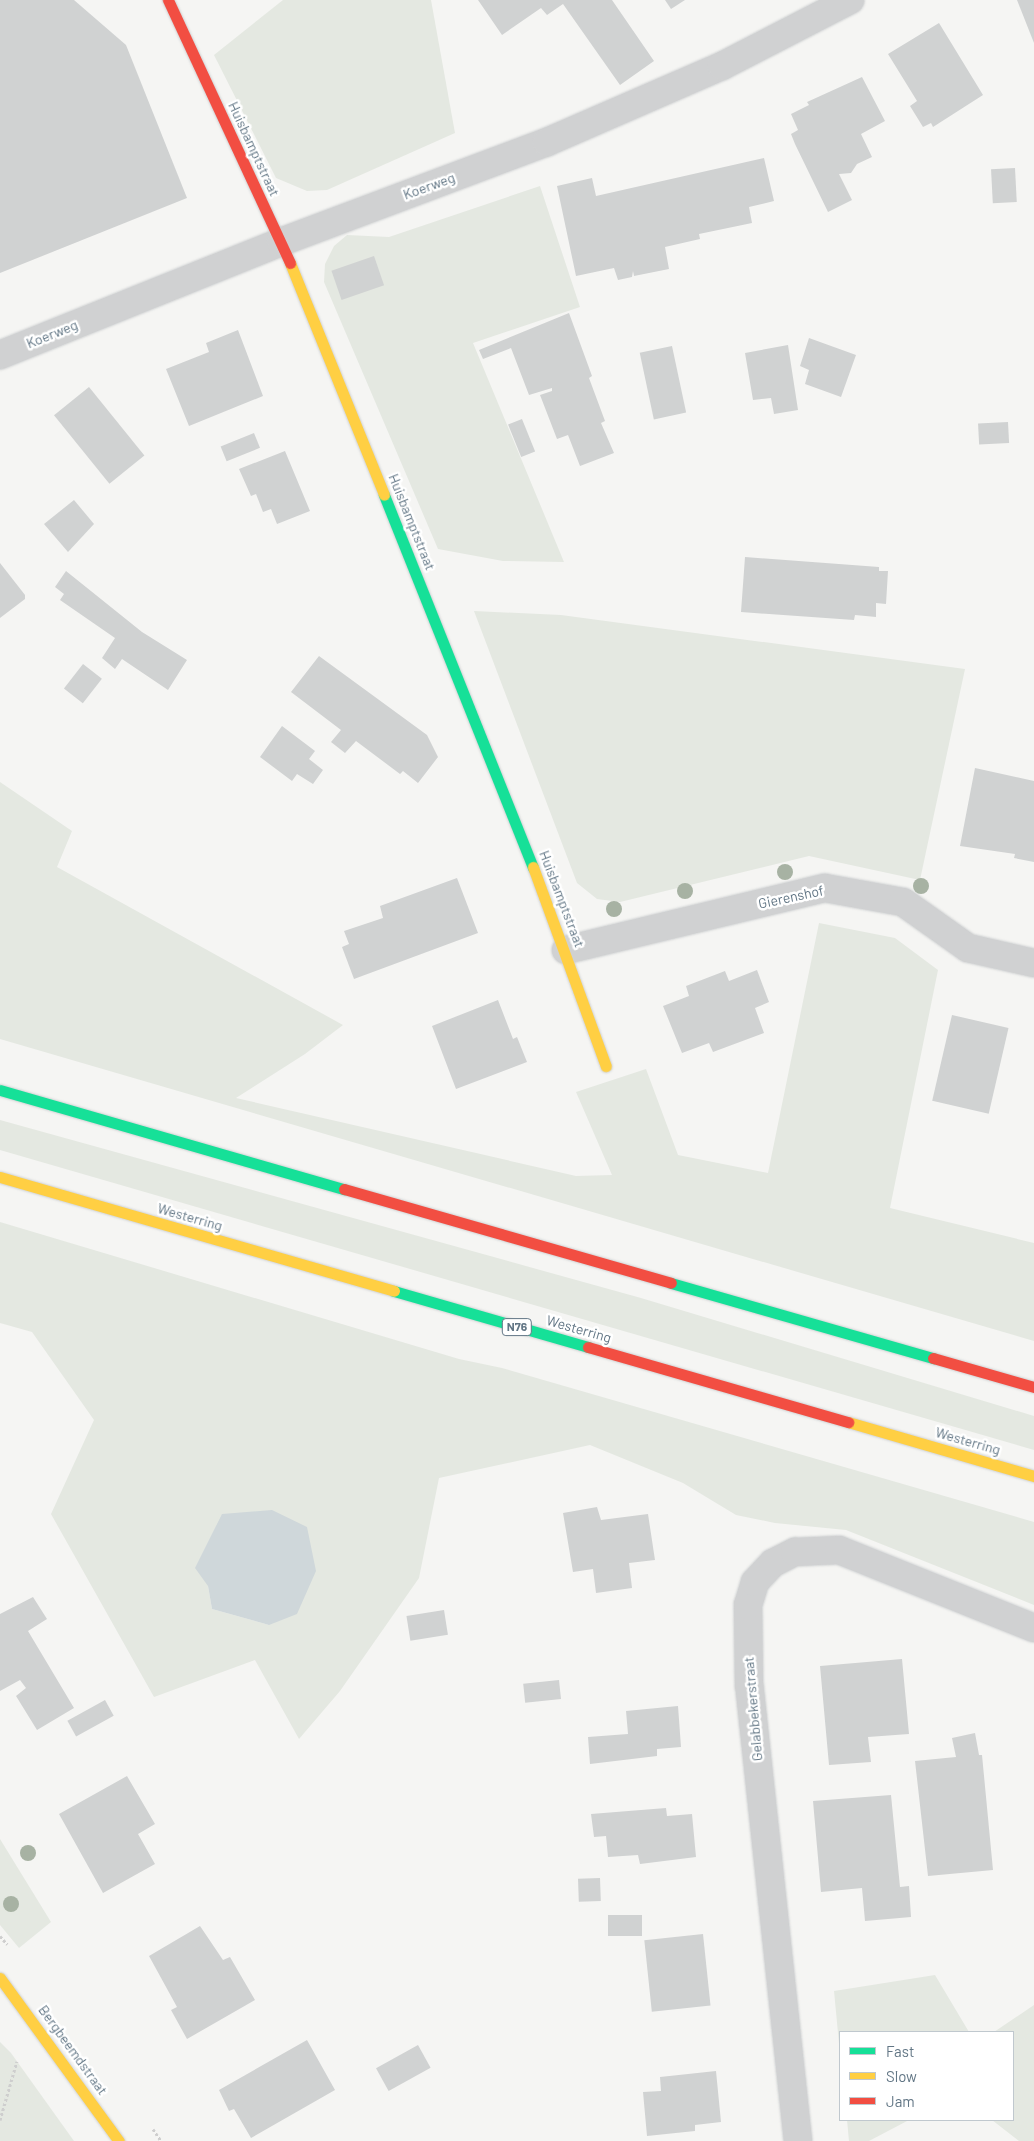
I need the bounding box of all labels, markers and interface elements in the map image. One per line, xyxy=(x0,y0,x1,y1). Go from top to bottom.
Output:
street label: Huisbamptstraat xyxy=(225,99,283,199)
street label: Koerweg xyxy=(401,169,457,203)
street label: Koerweg xyxy=(24,316,80,352)
street label: Huisbamptstraat xyxy=(385,471,439,573)
street label: Huisbamptstraat xyxy=(536,848,588,950)
street label: Gierenshof xyxy=(757,882,825,912)
street label: Westerring xyxy=(156,1200,224,1234)
street label: Westerring xyxy=(545,1312,613,1346)
road number: N76 xyxy=(501,1318,533,1336)
street label: Westerring xyxy=(934,1424,1002,1458)
street label: Gelabbekerstraat xyxy=(740,1656,766,1762)
street label: Bergbeemdstraat xyxy=(35,2002,111,2098)
legend xyxy=(839,2031,1014,2121)
text: Fast xyxy=(886,2042,914,2060)
text: Slow xyxy=(886,2067,917,2085)
text: Jam xyxy=(886,2092,915,2110)

